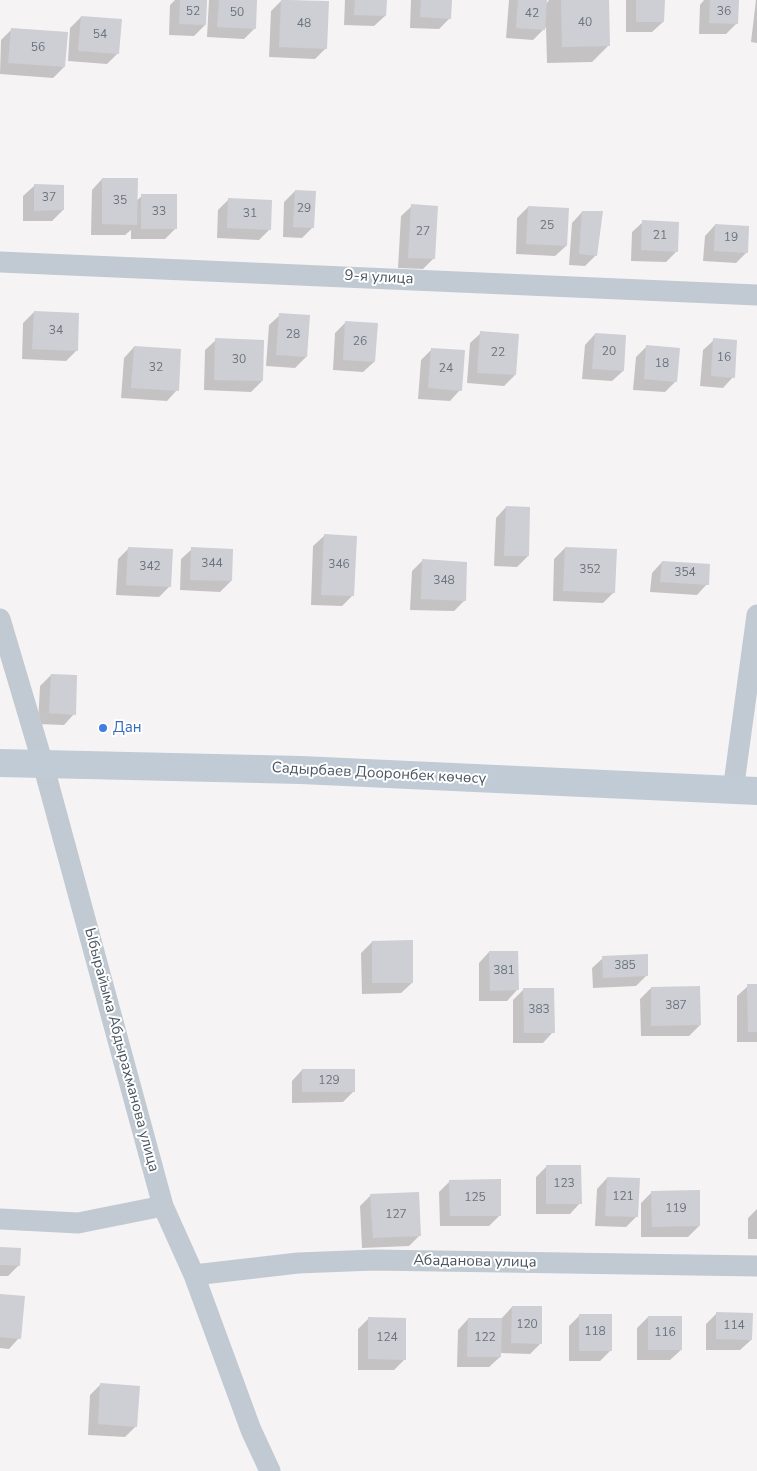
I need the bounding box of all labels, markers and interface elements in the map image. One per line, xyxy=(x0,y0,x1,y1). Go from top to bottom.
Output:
house number: 52 xyxy=(186,5,200,19)
house number: 36 xyxy=(717,5,731,19)
house number: 50 xyxy=(230,6,244,20)
house number: 42 xyxy=(525,7,539,21)
house number: 40 xyxy=(578,16,592,30)
house number: 48 xyxy=(297,17,311,31)
house number: 54 xyxy=(93,28,107,42)
house number: 56 xyxy=(31,41,45,55)
house number: 37 xyxy=(42,191,56,205)
house number: 35 xyxy=(113,194,127,208)
house number: 29 xyxy=(297,202,311,216)
house number: 33 xyxy=(152,205,166,219)
house number: 31 xyxy=(243,207,257,221)
house number: 25 xyxy=(540,219,554,233)
house number: 27 xyxy=(416,225,430,239)
house number: 21 xyxy=(653,229,667,243)
house number: 19 xyxy=(724,231,738,245)
street label: 9-я улица xyxy=(344,267,414,289)
house number: 34 xyxy=(49,324,63,338)
house number: 28 xyxy=(286,328,300,342)
house number: 26 xyxy=(353,335,367,349)
house number: 20 xyxy=(602,345,616,359)
house number: 22 xyxy=(491,346,505,360)
house number: 16 xyxy=(717,351,731,365)
house number: 30 xyxy=(232,353,246,367)
house number: 18 xyxy=(655,357,669,371)
house number: 32 xyxy=(149,361,163,375)
house number: 24 xyxy=(439,362,453,376)
house number: 344 xyxy=(201,557,223,571)
house number: 346 xyxy=(328,558,350,572)
house number: 342 xyxy=(139,560,161,574)
house number: 352 xyxy=(579,563,601,577)
house number: 354 xyxy=(674,566,696,580)
house number: 348 xyxy=(433,574,455,588)
place label: Дан xyxy=(113,719,142,737)
marker: Дан xyxy=(97,722,109,734)
street label: Садырбаев Дооронбек көчөсү xyxy=(271,759,487,789)
street label: Ыбырайыма Абдырахманова улица xyxy=(80,926,162,1174)
house number: 385 xyxy=(614,959,636,973)
house number: 381 xyxy=(493,964,515,978)
house number: 387 xyxy=(665,999,687,1013)
house number: 383 xyxy=(528,1003,550,1017)
house number: 129 xyxy=(318,1074,340,1088)
house number: 123 xyxy=(553,1177,575,1191)
house number: 121 xyxy=(612,1190,634,1204)
house number: 125 xyxy=(464,1191,486,1205)
house number: 119 xyxy=(665,1202,687,1216)
house number: 127 xyxy=(385,1208,407,1222)
street label: Абаданова улица xyxy=(413,1252,537,1272)
house number: 120 xyxy=(516,1318,538,1332)
house number: 114 xyxy=(723,1319,745,1333)
house number: 118 xyxy=(584,1325,606,1339)
house number: 116 xyxy=(654,1326,676,1340)
house number: 124 xyxy=(376,1331,398,1345)
house number: 122 xyxy=(474,1331,496,1345)

